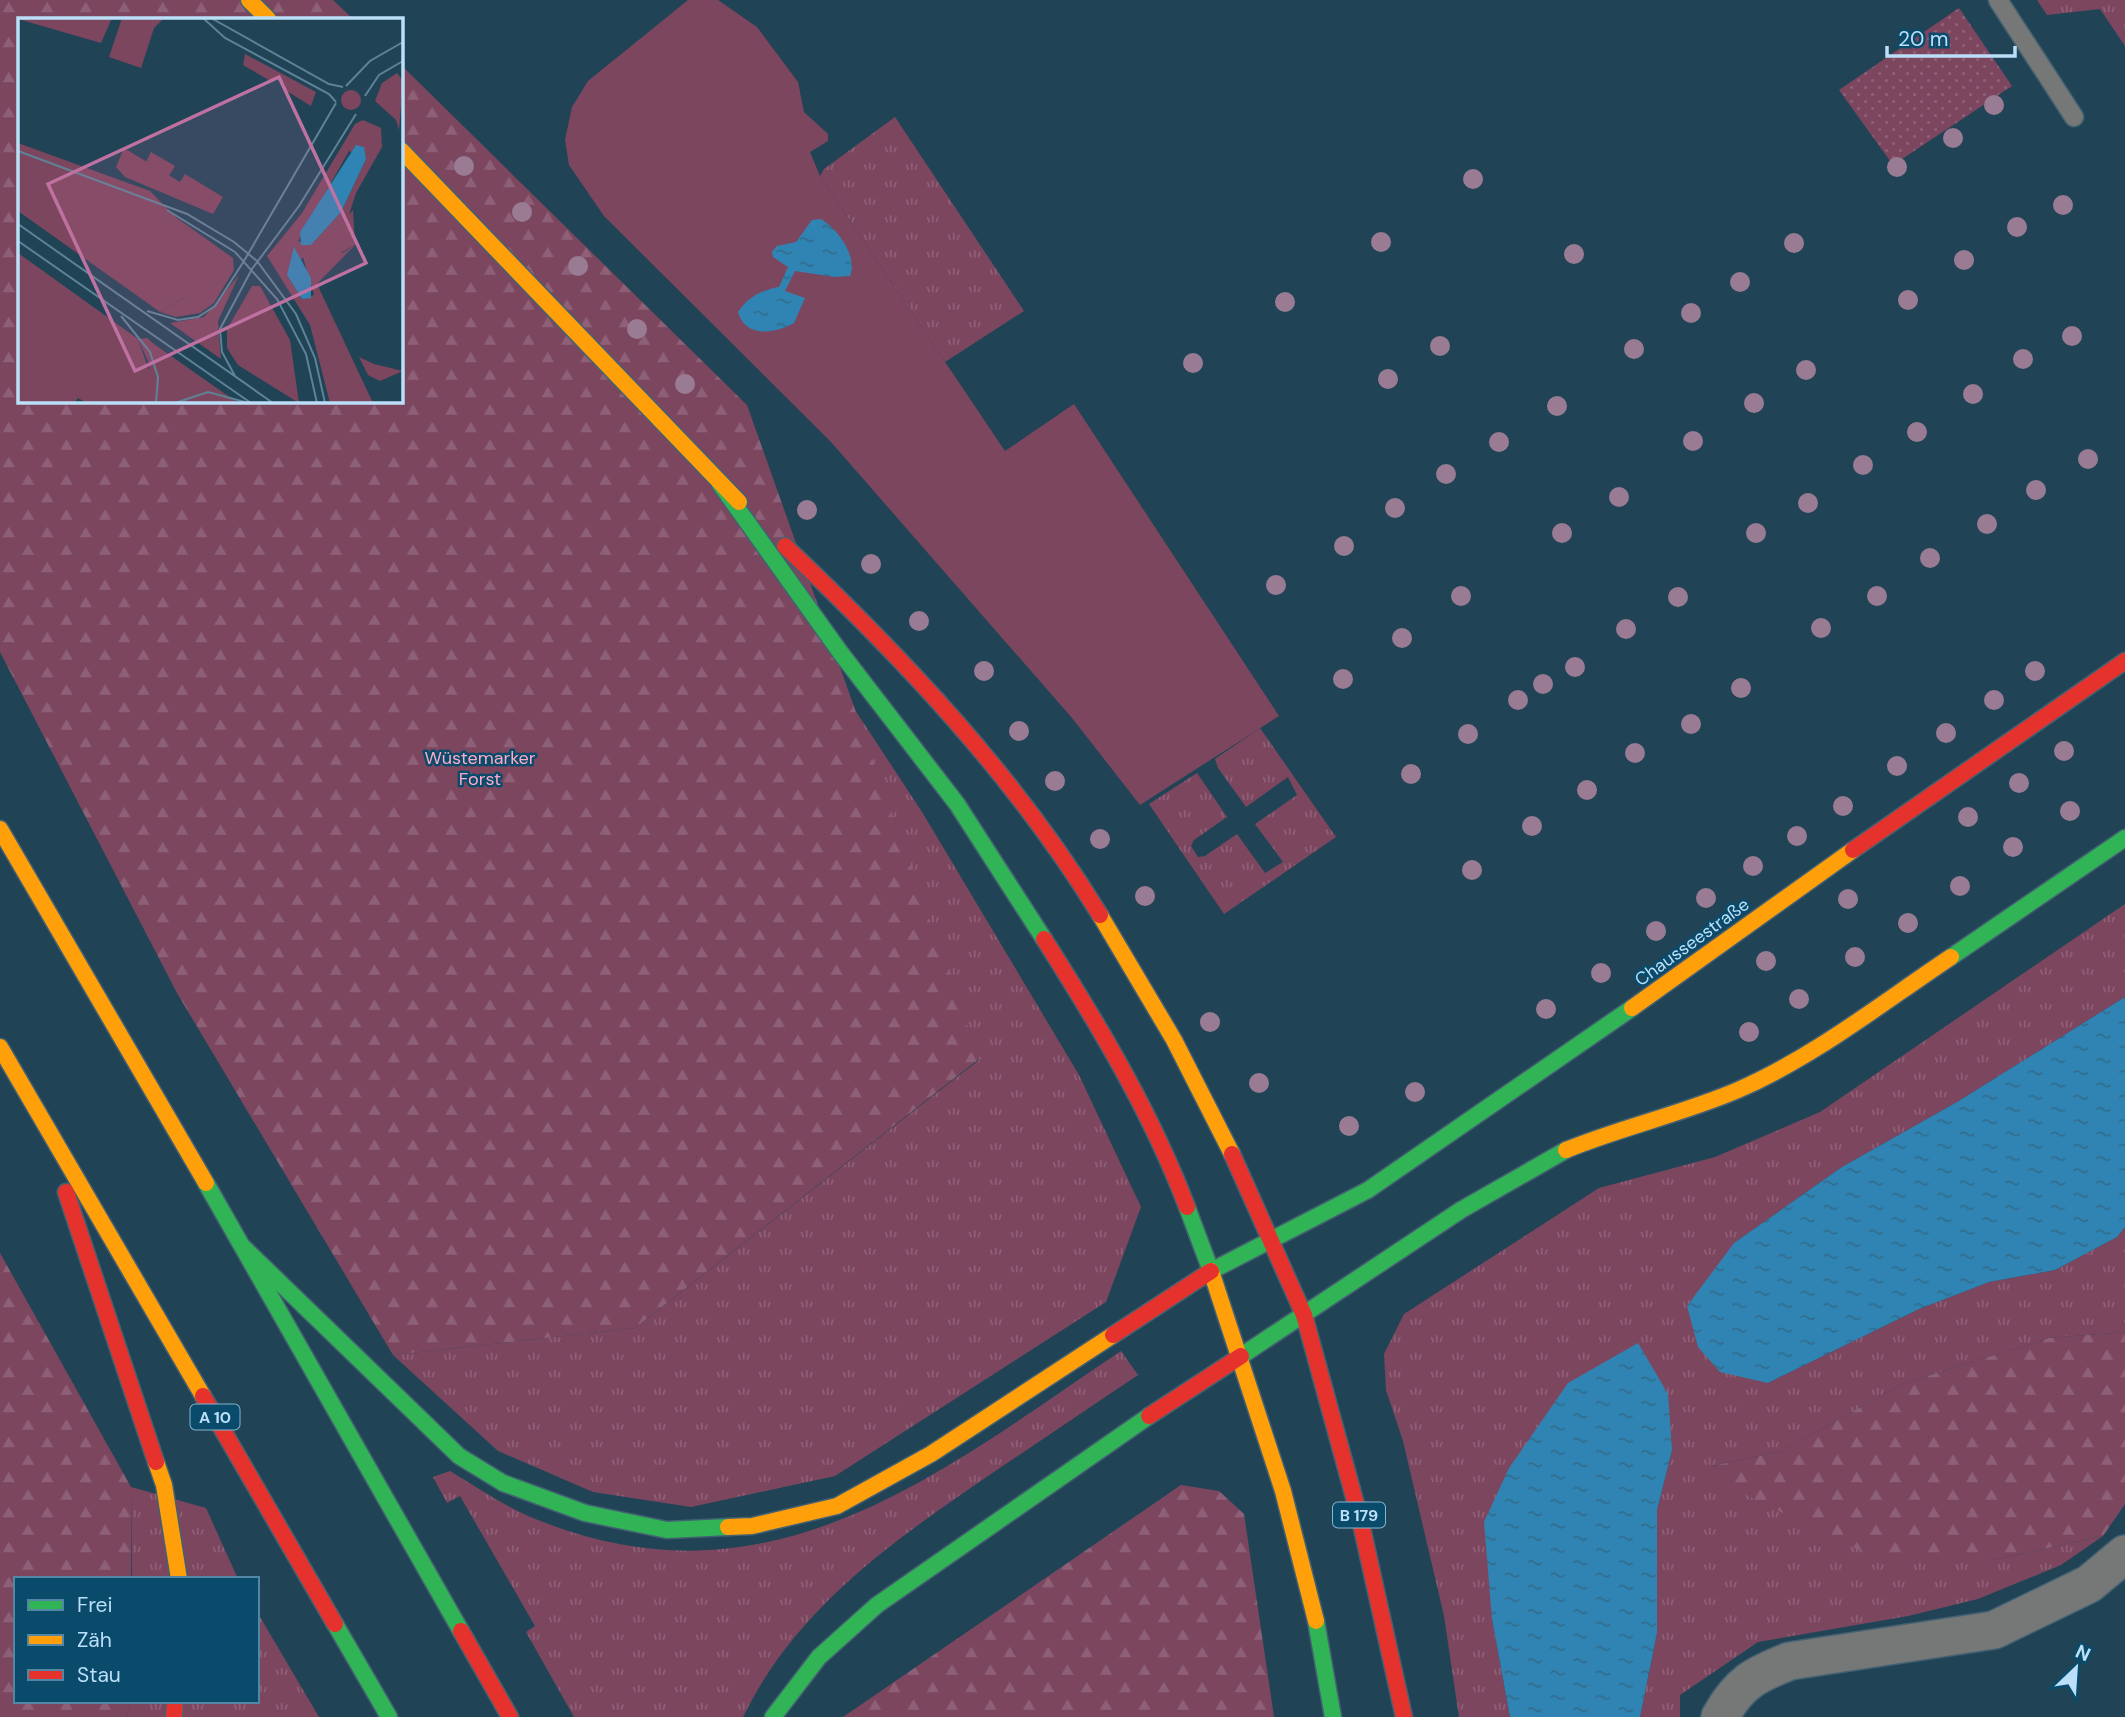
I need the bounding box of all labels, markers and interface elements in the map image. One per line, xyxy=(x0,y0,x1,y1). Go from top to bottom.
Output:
scale bar xyxy=(1887,14,2015,58)
inset map xyxy=(18,18,402,402)
text: 20 m xyxy=(1898,25,1949,53)
park label: Wüstemarker Forst xyxy=(425,746,536,791)
street label: Chausseestraße xyxy=(1630,892,1754,992)
road number: A 10 xyxy=(190,1404,240,1429)
road number: B 179 xyxy=(1333,1502,1385,1527)
legend xyxy=(14,1577,259,1703)
text: Frei xyxy=(77,1591,113,1619)
text: Zäh xyxy=(77,1626,112,1654)
north arrow xyxy=(2041,1633,2111,1703)
text: N xyxy=(2071,1639,2095,1667)
text: Stau xyxy=(77,1661,121,1689)

